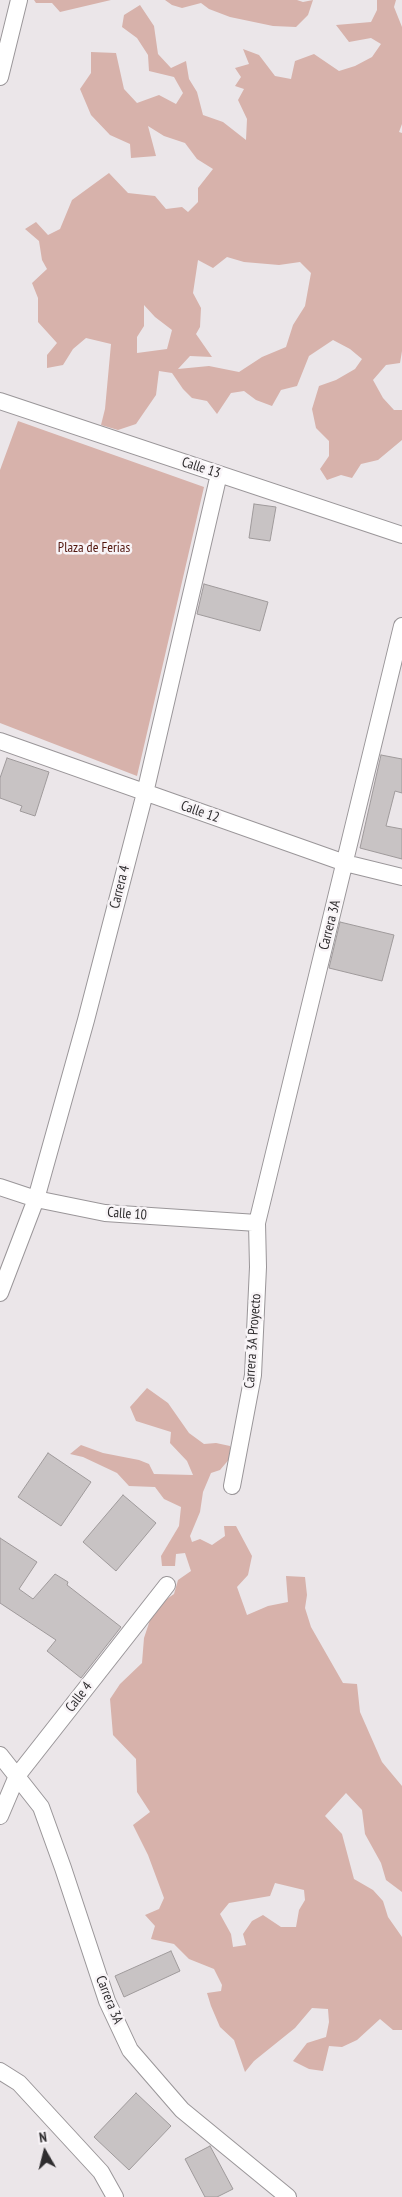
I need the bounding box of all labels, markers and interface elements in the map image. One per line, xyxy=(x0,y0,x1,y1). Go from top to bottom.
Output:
street label: Calle 13 xyxy=(180,454,222,482)
park label: Plaza de Ferias xyxy=(58,540,130,556)
street label: Calle 12 xyxy=(178,798,222,826)
street label: Carrera 4 xyxy=(107,864,133,910)
street label: Carrera 3A xyxy=(316,898,344,952)
street label: Calle 10 xyxy=(107,1204,147,1224)
street label: Carrera 3A Proyecto xyxy=(241,1293,265,1389)
street label: Calle 4 xyxy=(62,1679,96,1715)
street label: Carrera 3A xyxy=(92,1973,126,2027)
north arrow xyxy=(20,2127,70,2177)
text: N xyxy=(38,2128,48,2147)

